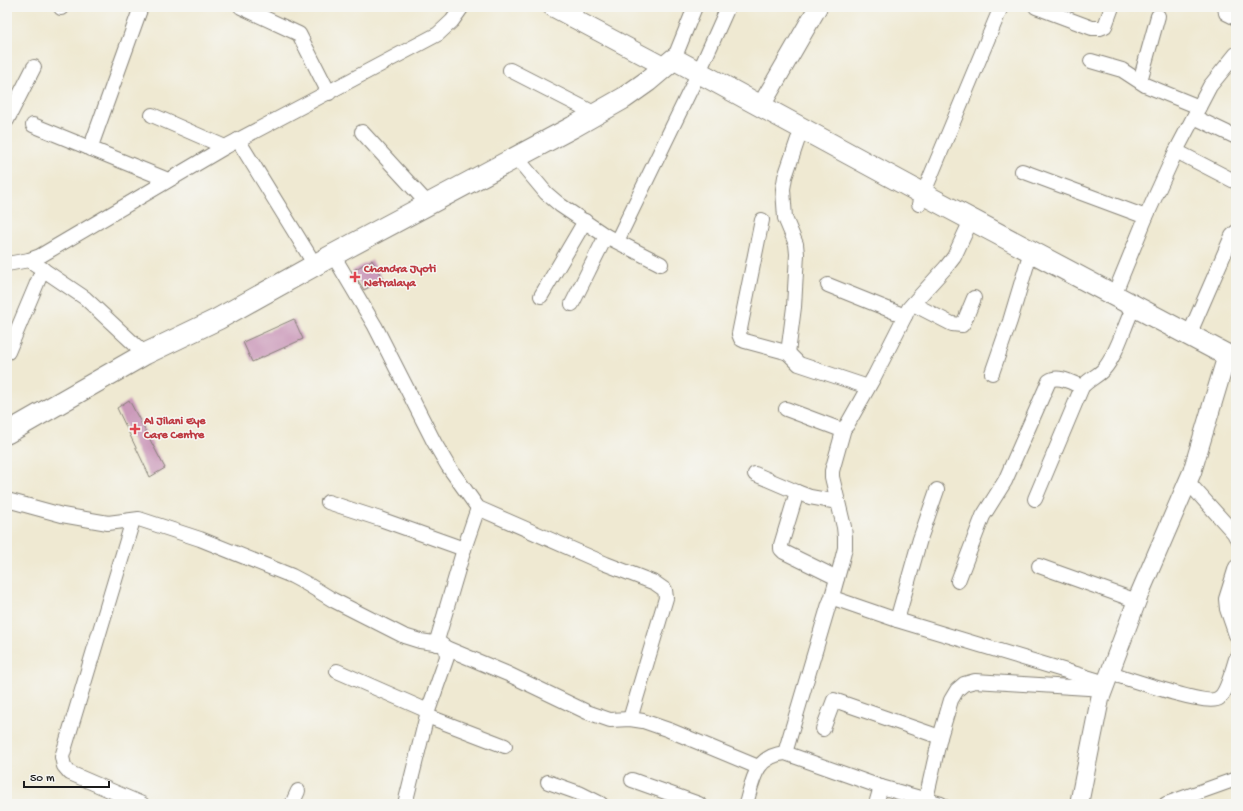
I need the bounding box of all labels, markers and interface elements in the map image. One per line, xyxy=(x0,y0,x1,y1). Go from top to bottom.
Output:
place label: Chandra Jyoti Netralaya xyxy=(363,263,436,291)
marker: Chandra Jyoti Netralaya xyxy=(349,271,361,283)
place label: Al Jilani Eye Care Centre xyxy=(143,415,206,443)
marker: Al Jilani Eye Care Centre xyxy=(129,423,141,435)
scale bar xyxy=(24,763,109,789)
text: 50 m xyxy=(30,772,55,786)

